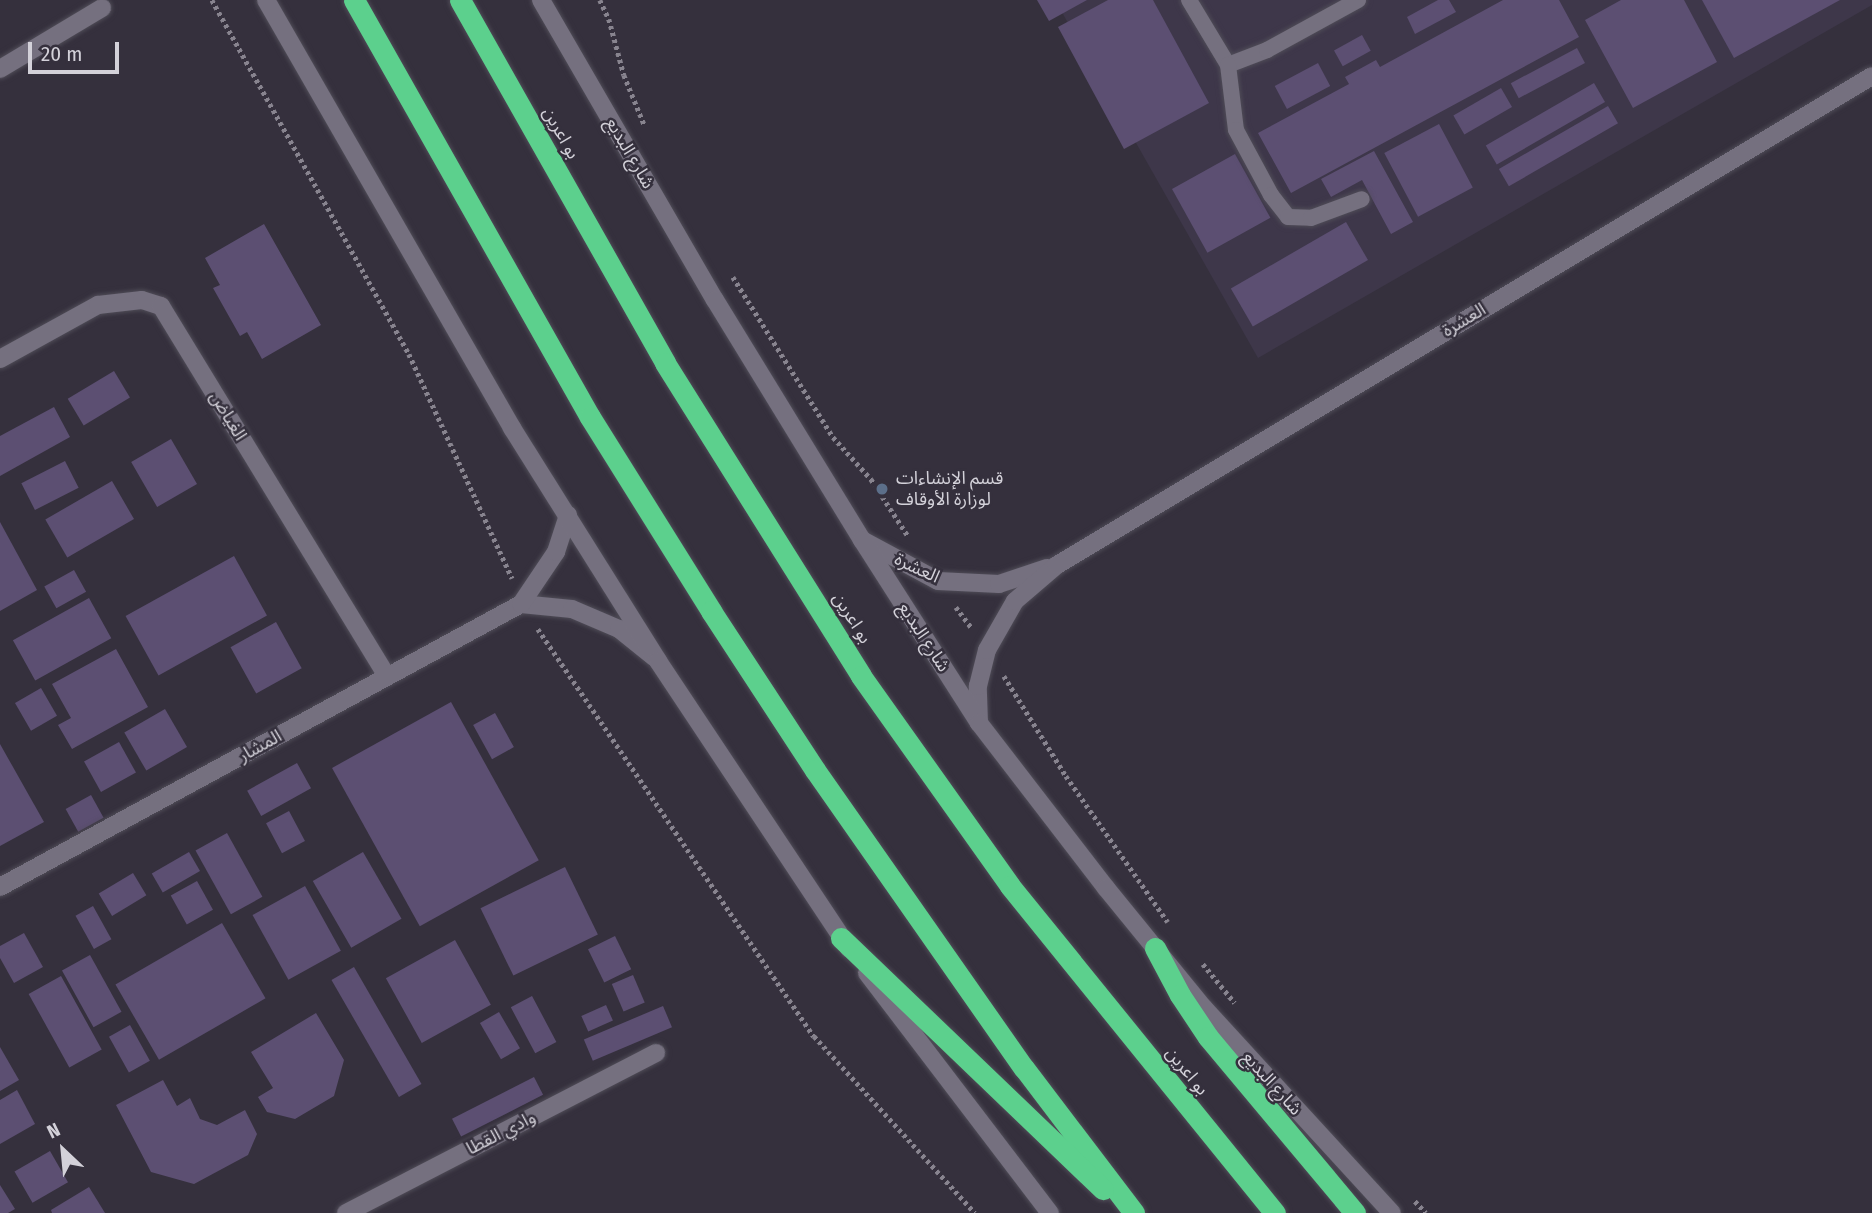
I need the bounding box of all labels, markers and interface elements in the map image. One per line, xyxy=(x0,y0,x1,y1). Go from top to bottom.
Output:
scale bar xyxy=(32,28,122,72)
text: 20 m xyxy=(41,41,82,67)
street label: بو اعرين xyxy=(538,103,584,163)
street label: شارع البديع xyxy=(601,113,659,193)
street label: العشرة xyxy=(1438,299,1490,341)
street label: الغياض xyxy=(205,387,251,445)
place label: قسم الإنشاءات لوزارة الأوقاف xyxy=(896,468,1003,510)
marker: قسم الإنشاءات لوزارة الأوقاف xyxy=(874,481,890,497)
street label: العشرة xyxy=(891,548,943,588)
street label: بو اعرين xyxy=(828,589,876,647)
street label: شارع البديع xyxy=(893,598,955,676)
street label: المشار xyxy=(234,725,286,767)
street label: بو اعرين xyxy=(1161,1042,1213,1100)
street label: شارع البديع xyxy=(1238,1046,1306,1120)
street label: وادي القطا xyxy=(463,1106,539,1160)
north arrow xyxy=(28,1115,98,1185)
text: N xyxy=(43,1118,64,1144)

